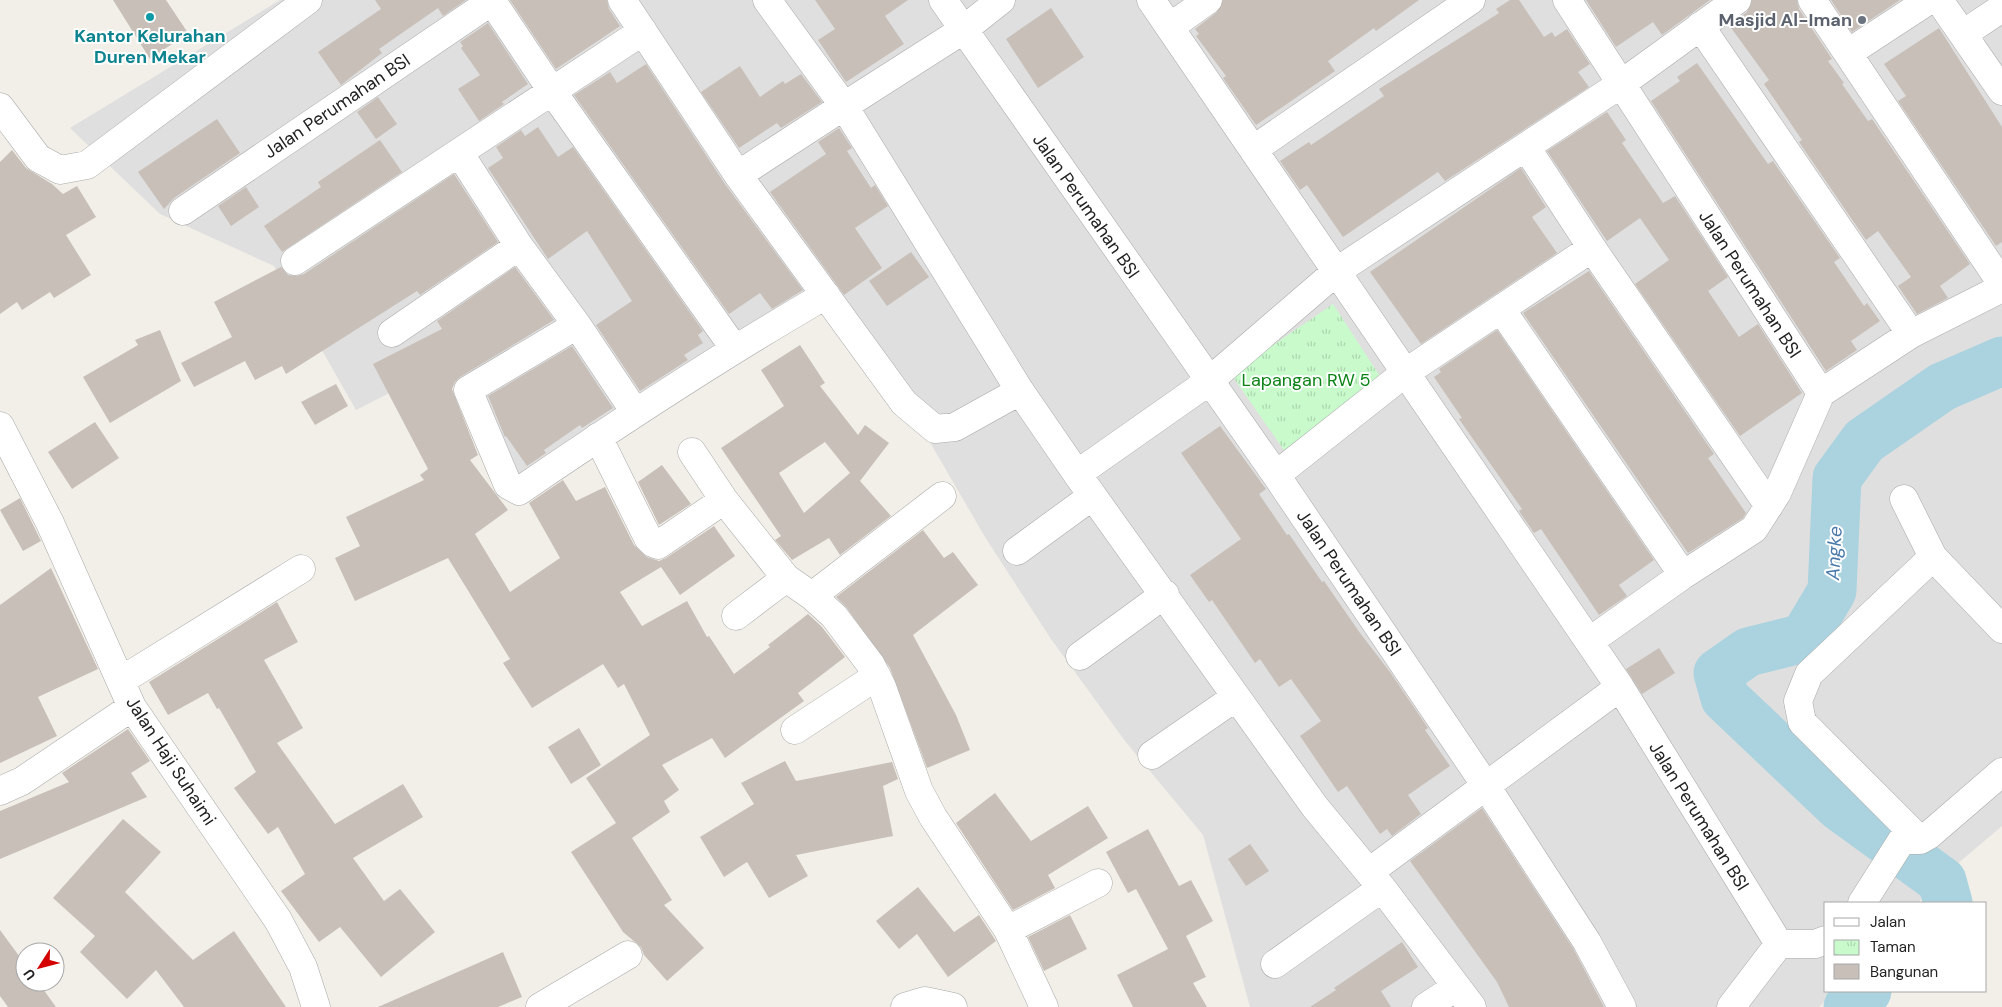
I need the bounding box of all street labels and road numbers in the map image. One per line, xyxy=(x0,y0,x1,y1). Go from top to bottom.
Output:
street label: Jalan Perumahan BSI xyxy=(259,48,415,164)
street label: Jalan Perumahan BSI xyxy=(1027,129,1145,283)
street label: Jalan Perumahan BSI xyxy=(1693,206,1807,362)
street label: Jalan Perumahan BSI xyxy=(1291,505,1407,661)
street label: Jalan Haji Suhaimi xyxy=(120,692,222,830)
street label: Jalan Perumahan BSI xyxy=(1643,737,1755,895)

